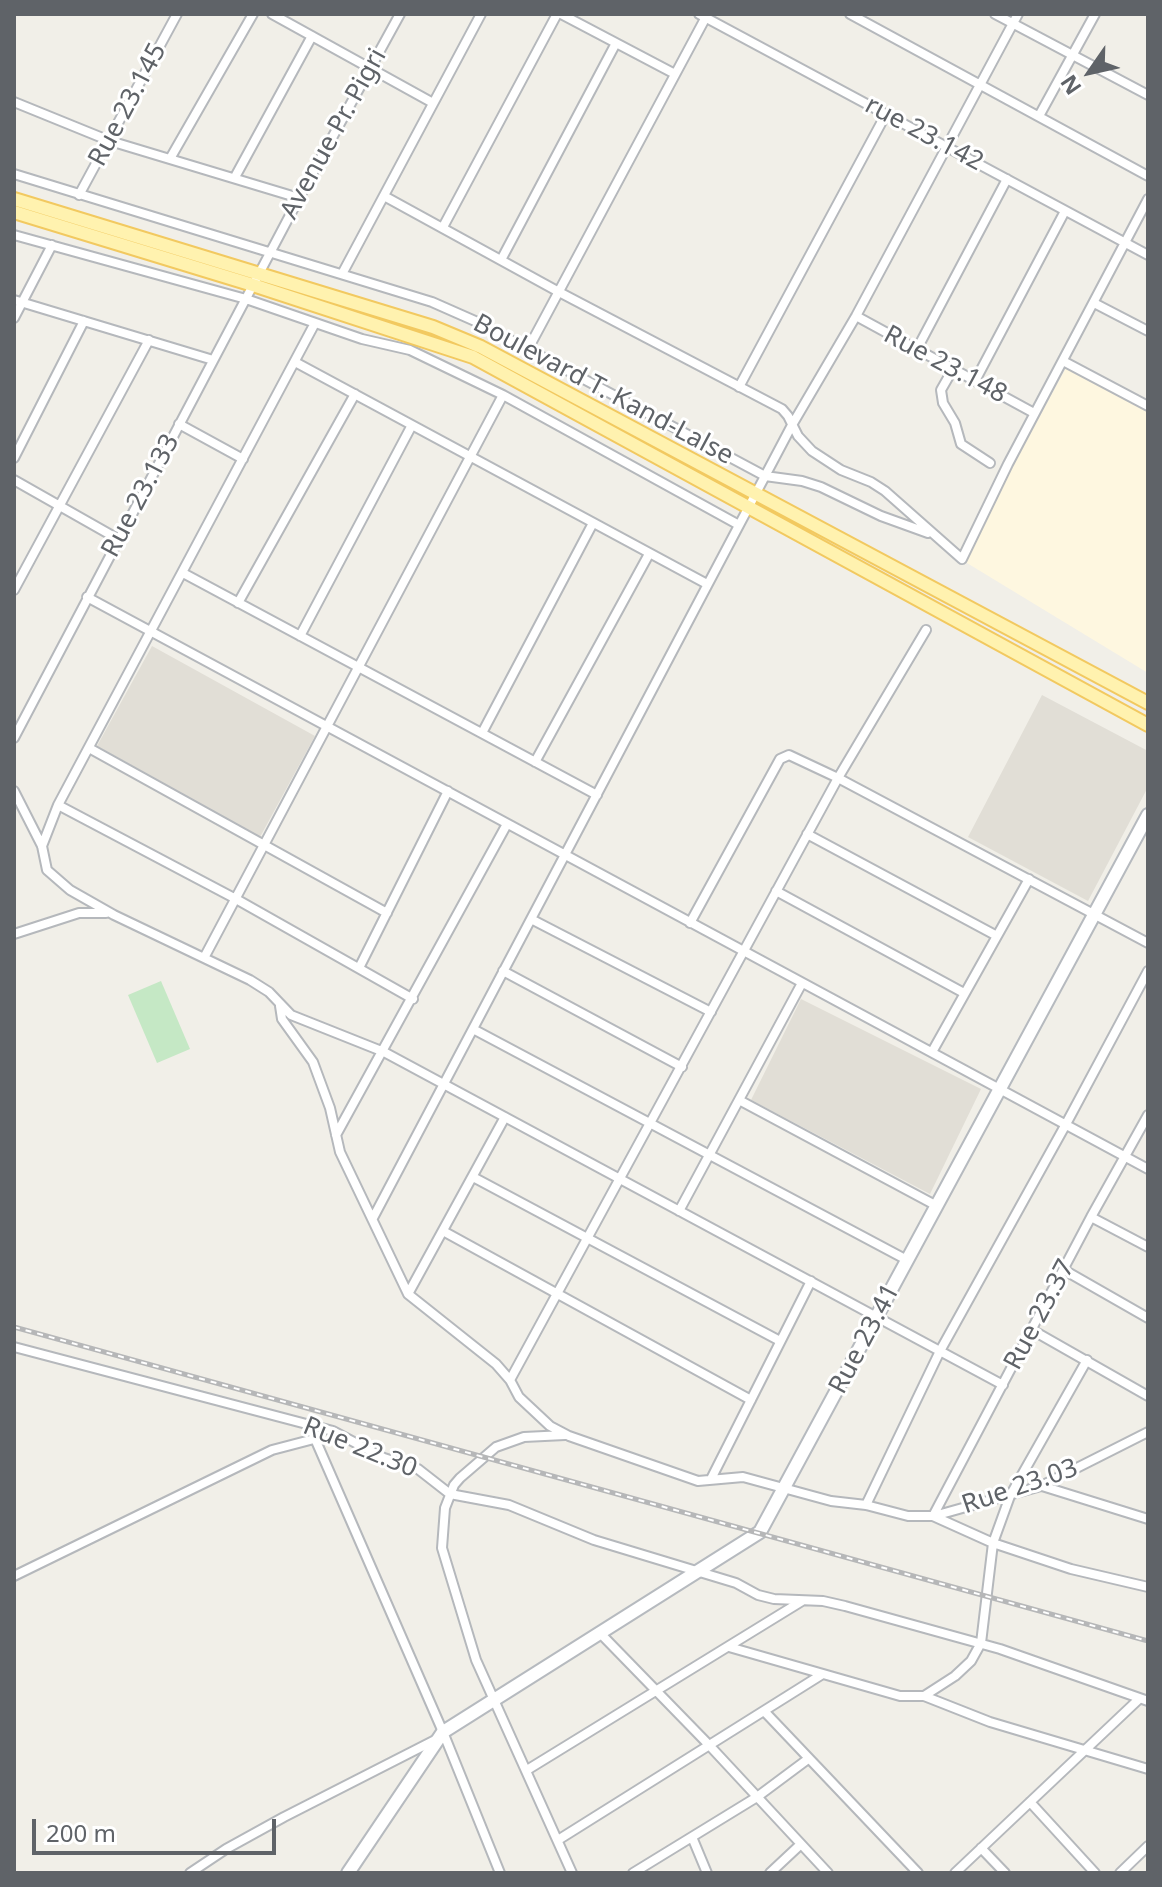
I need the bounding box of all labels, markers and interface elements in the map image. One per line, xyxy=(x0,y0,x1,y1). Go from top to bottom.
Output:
north arrow xyxy=(1050,32,1130,112)
street label: Rue 23.145 xyxy=(83,38,173,172)
street label: Avenue Pr. Pigri xyxy=(274,43,394,225)
text: N xyxy=(1053,70,1088,101)
street label: rue 23.142 xyxy=(859,90,989,178)
street label: Boulevard T. Kand-Lalse xyxy=(468,308,738,472)
street label: Rue 23.148 xyxy=(878,320,1012,410)
street label: Rue 23.133 xyxy=(96,429,186,563)
street label: Rue 23.37 xyxy=(998,1255,1082,1375)
street label: Rue 23.41 xyxy=(823,1279,907,1399)
street label: Rue 22.30 xyxy=(298,1411,422,1485)
street label: Rue 23.03 xyxy=(958,1453,1082,1521)
scale bar xyxy=(36,1803,280,1853)
text: 200 m xyxy=(46,1816,116,1849)

